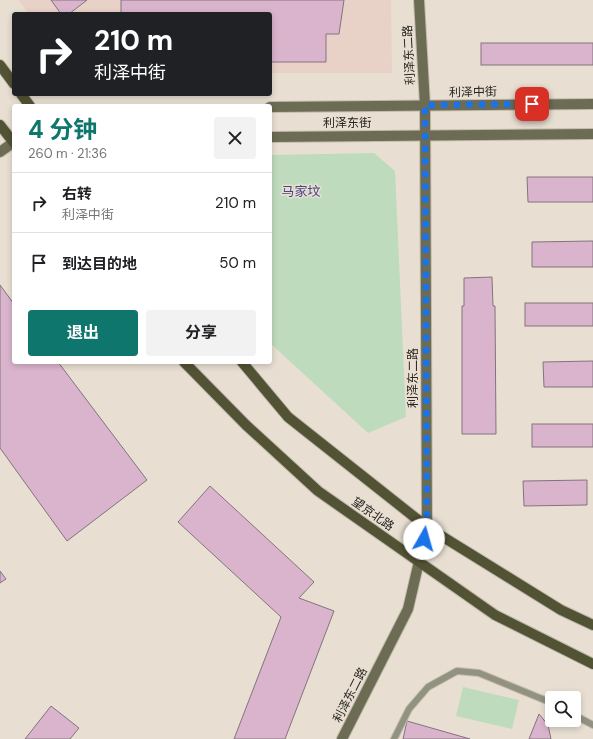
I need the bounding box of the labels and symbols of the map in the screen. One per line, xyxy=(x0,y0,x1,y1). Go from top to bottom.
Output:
street label: 利泽东二路 xyxy=(399,25,419,85)
street label: 利泽中街 xyxy=(449,84,497,100)
pin xyxy=(515,87,549,121)
street label: 利泽东街 xyxy=(323,115,371,131)
district label: 马家坟 xyxy=(281,183,321,200)
street label: 利泽东二路 xyxy=(405,348,421,408)
street label: 望京北路 xyxy=(349,494,397,534)
position arrow xyxy=(403,518,445,560)
street label: 利泽东二路 xyxy=(329,665,371,725)

